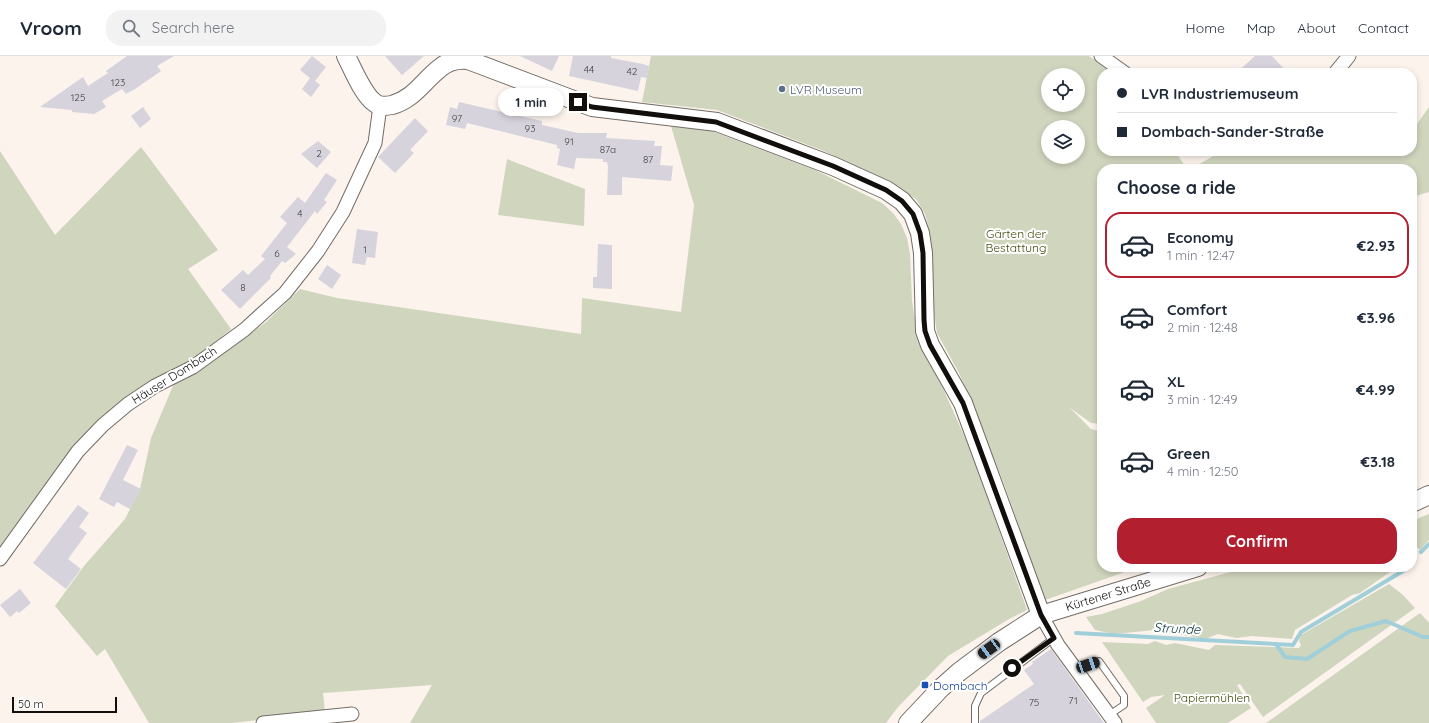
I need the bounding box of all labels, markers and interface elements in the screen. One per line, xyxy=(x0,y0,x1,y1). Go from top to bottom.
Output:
search box xyxy=(106,10,386,46)
text: Vroom xyxy=(20,16,82,40)
icon: search xyxy=(120,17,142,39)
text: Search here xyxy=(152,18,235,37)
text: Home xyxy=(1186,19,1225,37)
text: Map xyxy=(1247,19,1275,37)
text: About xyxy=(1297,19,1336,37)
text: Contact xyxy=(1358,19,1409,37)
house number: 44 xyxy=(584,63,594,76)
house number: 42 xyxy=(627,65,638,78)
map controls xyxy=(1041,68,1085,164)
button: locate xyxy=(1041,68,1085,112)
house number: 123 xyxy=(111,76,125,89)
place label: LVR Museum xyxy=(790,82,862,97)
marker: LVR Museum xyxy=(777,84,787,94)
text: LVR Industriemuseum xyxy=(1141,84,1299,103)
callout: 1 min xyxy=(498,88,564,116)
house number: 125 xyxy=(71,91,85,104)
route end xyxy=(569,93,587,111)
text: 1 min xyxy=(515,94,547,110)
house number: 97 xyxy=(452,112,462,125)
button: layers xyxy=(1041,120,1085,164)
house number: 93 xyxy=(525,122,535,135)
text: Dombach-Sander-Straße xyxy=(1141,122,1324,141)
house number: 91 xyxy=(564,135,574,148)
house number: 87a xyxy=(600,143,616,156)
house number: 2 xyxy=(316,147,322,160)
house number: 87 xyxy=(643,153,653,166)
text: Choose a ride xyxy=(1117,176,1236,199)
house number: 4 xyxy=(297,207,303,220)
park label: Gärten der Bestattung xyxy=(986,226,1046,255)
icon: car xyxy=(1119,227,1155,263)
text: Economy xyxy=(1167,228,1234,247)
text: €2.93 xyxy=(1357,236,1395,255)
house number: 1 xyxy=(363,243,367,256)
house number: 6 xyxy=(274,247,280,260)
text: 1 min · 12:47 xyxy=(1167,247,1235,263)
house number: 8 xyxy=(240,281,246,294)
icon: car xyxy=(1119,299,1155,335)
text: Comfort xyxy=(1167,300,1228,319)
text: €3.96 xyxy=(1357,308,1395,327)
text: 2 min · 12:48 xyxy=(1167,319,1238,335)
street label: Häuser Dombach xyxy=(129,343,219,407)
icon: car xyxy=(1119,371,1155,407)
text: XL xyxy=(1167,372,1185,391)
text: €4.99 xyxy=(1356,380,1395,399)
text: 3 min · 12:49 xyxy=(1167,391,1237,407)
icon: car xyxy=(1119,443,1155,479)
text: Green xyxy=(1167,444,1210,463)
text: €3.18 xyxy=(1360,452,1395,471)
text: 4 min · 12:50 xyxy=(1167,463,1238,479)
button: Confirm xyxy=(1117,518,1397,564)
street label: Kürtener Straße xyxy=(1064,574,1153,614)
water label: Strunde xyxy=(1153,619,1201,637)
car xyxy=(976,637,1002,661)
car xyxy=(1075,655,1101,675)
route start xyxy=(1003,659,1021,677)
place label: Dombach xyxy=(933,678,988,693)
marker: Dombach xyxy=(920,680,930,690)
park label: Papiermühlen xyxy=(1174,690,1250,705)
house number: 71 xyxy=(1068,694,1078,707)
scale bar xyxy=(12,695,117,714)
house number: 75 xyxy=(1029,696,1039,709)
text: 50 m xyxy=(18,697,44,711)

